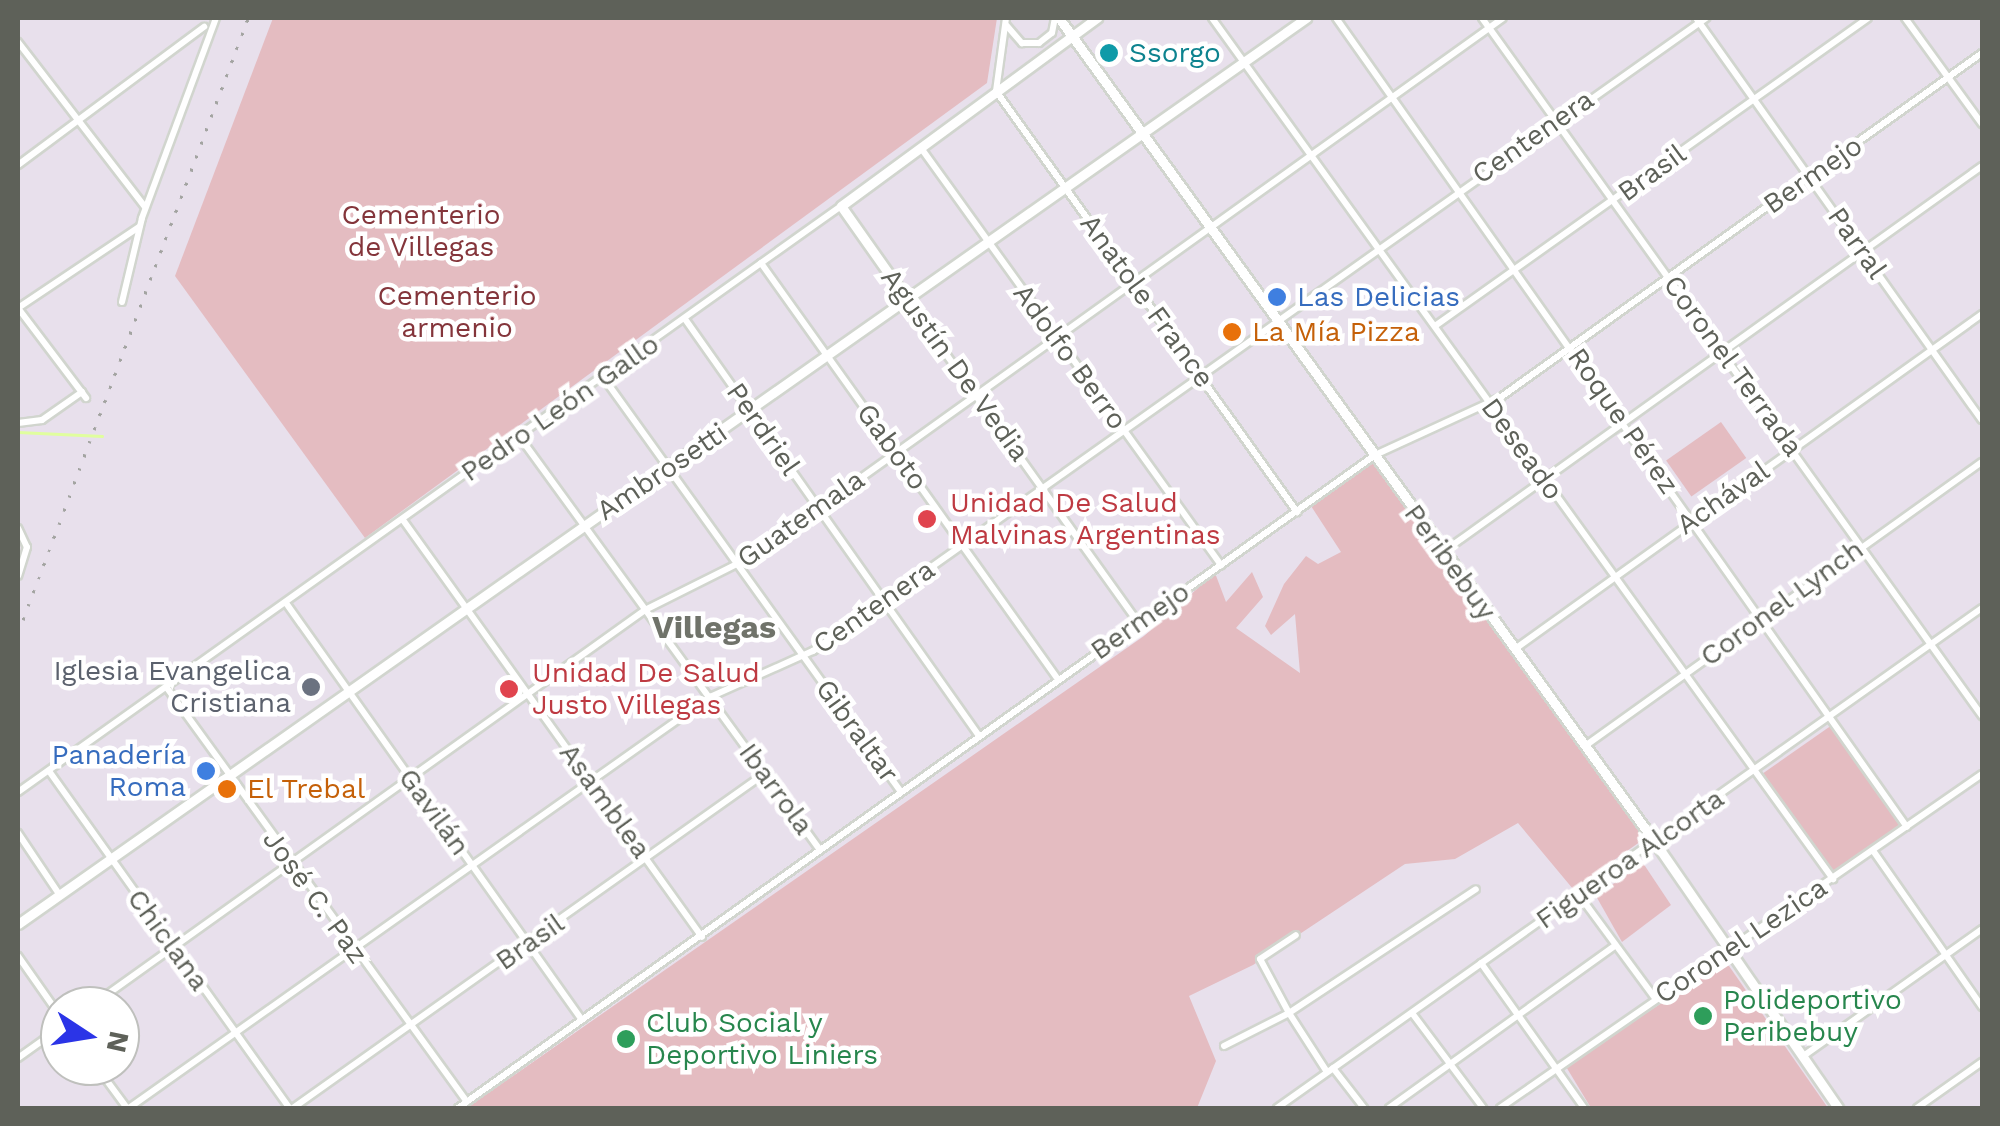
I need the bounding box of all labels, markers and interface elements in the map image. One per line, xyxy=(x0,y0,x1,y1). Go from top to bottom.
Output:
place label: Ssorgo xyxy=(1129,36,1221,70)
marker: Ssorgo xyxy=(1098,42,1120,64)
street label: Centenera xyxy=(1466,83,1600,191)
street label: Bermejo xyxy=(1757,129,1869,221)
street label: Brasil xyxy=(1611,137,1693,209)
park label: Cementerio de Villegas xyxy=(342,198,500,264)
street label: Parral xyxy=(1820,201,1894,285)
street label: Anatole France xyxy=(1073,208,1221,394)
street label: Agustín De Vedia xyxy=(873,262,1037,468)
street label: Coronel Terrada xyxy=(1656,268,1810,464)
street label: Adolfo Berro xyxy=(1006,278,1134,436)
park label: Cementerio armenio xyxy=(378,279,536,345)
place label: Las Delicias xyxy=(1297,280,1460,314)
marker: Las Delicias xyxy=(1266,286,1288,308)
place label: La Mía Pizza xyxy=(1252,315,1421,349)
marker: La Mía Pizza xyxy=(1221,321,1243,343)
street label: Pedro León Gallo xyxy=(454,327,666,489)
street label: Roque Pérez xyxy=(1560,342,1686,500)
street label: Perdriel xyxy=(719,376,807,482)
street label: Deseado xyxy=(1474,392,1570,506)
street label: Gaboto xyxy=(849,397,935,497)
street label: Ambrosetti xyxy=(590,416,734,528)
street label: Achával xyxy=(1670,454,1776,542)
street label: Guatemala xyxy=(731,463,871,575)
place label: Unidad De Salud Malvinas Argentinas xyxy=(950,486,1222,552)
street label: Peribebuy xyxy=(1397,498,1503,626)
marker: Unidad De Salud Malvinas Argentinas xyxy=(914,506,940,532)
street label: Coronel Lynch xyxy=(1693,532,1871,674)
street label: Centenera xyxy=(807,553,941,661)
street label: Bermejo xyxy=(1084,575,1196,667)
district label: Villegas xyxy=(652,608,776,646)
place label: Iglesia Evangelica Cristiana xyxy=(53,654,291,720)
place label: Unidad De Salud Justo Villegas xyxy=(532,656,760,722)
street label: Gibraltar xyxy=(808,673,906,789)
marker: Iglesia Evangelica Cristiana xyxy=(300,676,322,698)
marker: Unidad De Salud Justo Villegas xyxy=(496,676,522,702)
street label: Asamblea xyxy=(552,737,658,865)
street label: Ibarrola xyxy=(732,737,820,841)
place label: Panadería Roma xyxy=(51,738,186,804)
marker: Panadería Roma xyxy=(195,760,217,782)
street label: Gavilán xyxy=(391,762,477,862)
place label: El Trebal xyxy=(247,772,367,806)
marker: El Trebal xyxy=(216,778,238,800)
street label: Figueroa Alcorta xyxy=(1529,781,1731,937)
street label: José C. Paz xyxy=(255,824,375,970)
street label: Coronel Lezica xyxy=(1648,871,1834,1011)
street label: Chiclana xyxy=(120,883,216,997)
street label: Brasil xyxy=(489,906,571,978)
place label: Polideportivo Peribebuy xyxy=(1723,983,1902,1049)
north arrow xyxy=(40,986,140,1086)
marker: Polideportivo Peribebuy xyxy=(1692,1005,1714,1027)
place label: Club Social y Deportivo Liniers xyxy=(646,1006,878,1072)
text: N xyxy=(100,1028,136,1056)
marker: Club Social y Deportivo Liniers xyxy=(615,1028,637,1050)

